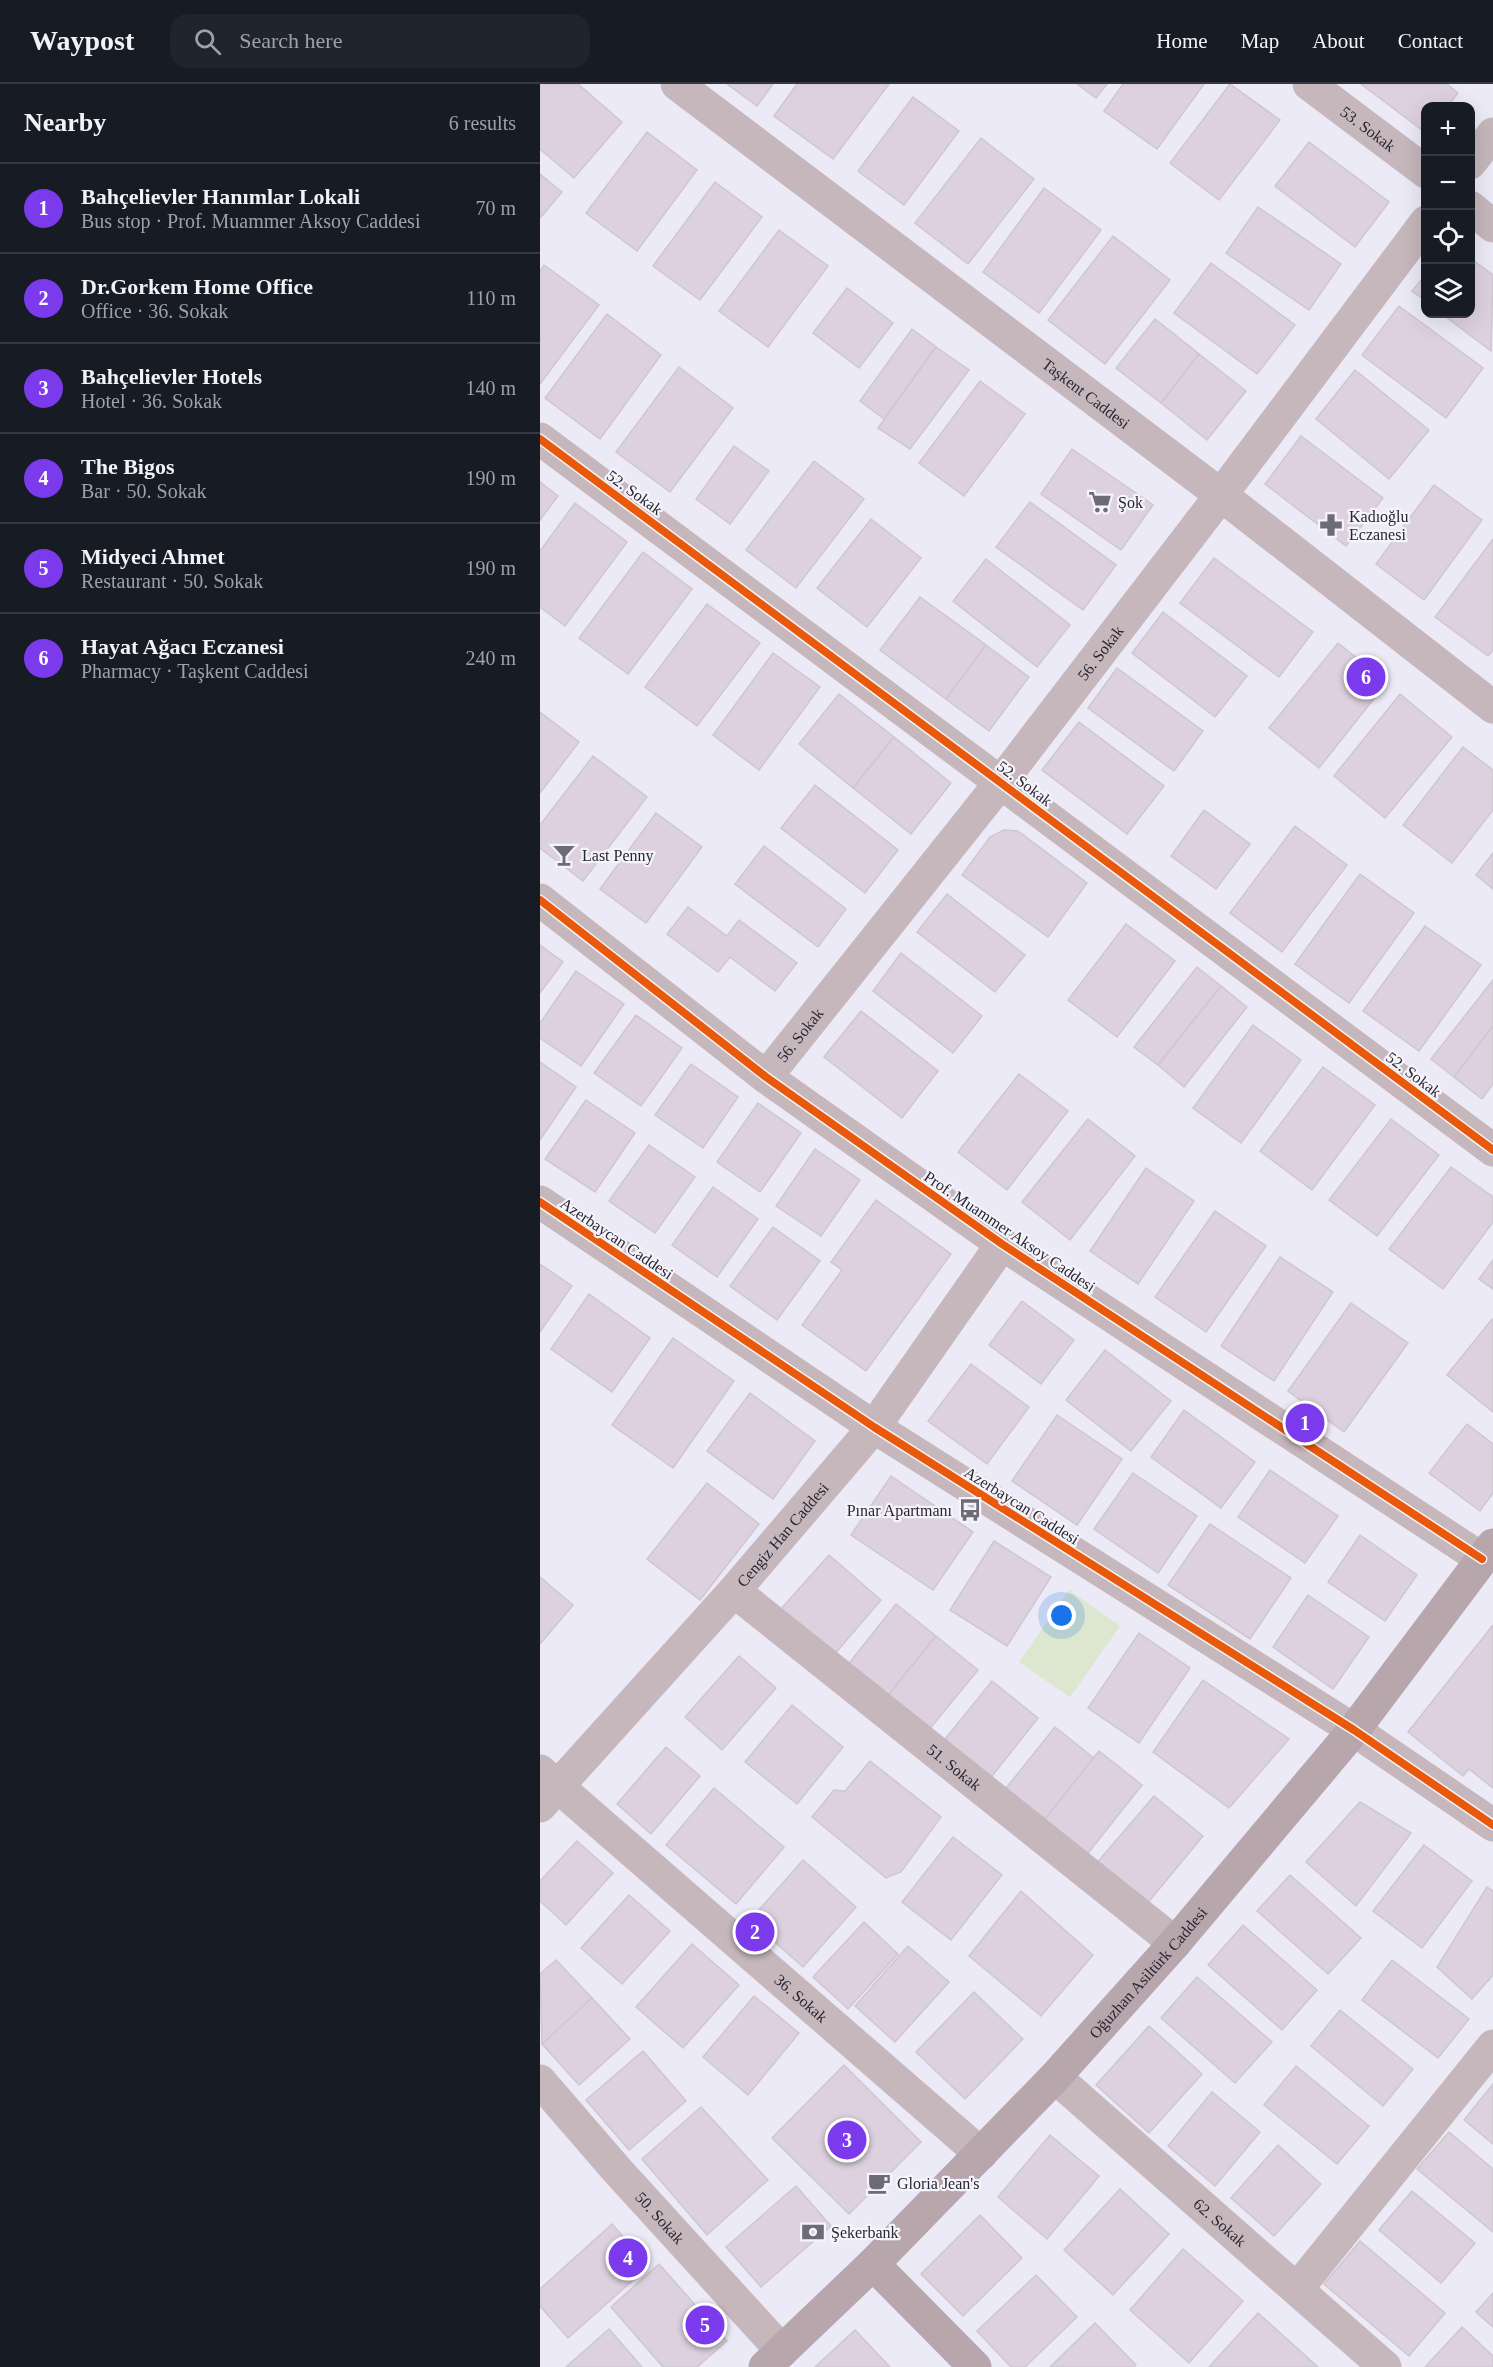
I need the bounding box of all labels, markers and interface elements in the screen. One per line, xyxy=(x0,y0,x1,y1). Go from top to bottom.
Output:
search box xyxy=(170,14,590,68)
text: Waypost xyxy=(30,25,134,56)
icon: search xyxy=(191,25,224,58)
text: Search here xyxy=(239,28,342,53)
text: Home xyxy=(1156,29,1208,53)
text: Map xyxy=(1241,29,1279,53)
text: About xyxy=(1312,29,1365,53)
text: Contact xyxy=(1398,29,1463,53)
map controls xyxy=(1421,102,1475,318)
button: + xyxy=(1421,102,1475,156)
street label: 53. Sokak xyxy=(1337,103,1399,155)
text: Nearby xyxy=(24,108,106,137)
text: 6 results xyxy=(449,112,516,134)
button: − xyxy=(1421,156,1475,210)
text: Bahçelievler Hanımlar Lokali xyxy=(81,184,360,209)
text: 1 xyxy=(39,197,49,219)
text: 70 m xyxy=(475,197,516,219)
text: Bus stop · Prof. Muammer Aksoy Caddesi xyxy=(81,210,420,232)
button: locate xyxy=(1421,210,1475,264)
button: layers xyxy=(1421,264,1475,318)
text: Dr.Gorkem Home Office xyxy=(81,274,313,299)
text: 2 xyxy=(39,287,49,309)
text: 110 m xyxy=(466,287,516,309)
text: Office · 36. Sokak xyxy=(81,300,228,322)
street label: Taşkent Caddesi xyxy=(1039,355,1134,432)
text: Bahçelievler Hotels xyxy=(81,364,262,389)
text: 3 xyxy=(39,377,49,399)
text: 140 m xyxy=(465,377,516,399)
text: Hotel · 36. Sokak xyxy=(81,390,222,412)
text: The Bigos xyxy=(81,454,175,479)
text: 4 xyxy=(39,467,49,489)
text: 190 m xyxy=(465,467,516,489)
street label: 52. Sokak xyxy=(604,467,666,518)
text: Bar · 50. Sokak xyxy=(81,480,207,502)
supermarket icon: Şok xyxy=(1087,489,1113,515)
place label: Şok xyxy=(1118,494,1143,512)
place label: Kadıoğlu Eczanesi xyxy=(1349,508,1409,543)
pharmacy icon: Kadıoğlu Eczanesi xyxy=(1318,512,1344,538)
text: Midyeci Ahmet xyxy=(81,544,225,569)
text: 5 xyxy=(39,557,49,579)
text: 190 m xyxy=(465,557,516,579)
text: Restaurant · 50. Sokak xyxy=(81,570,263,592)
street label: 56. Sokak xyxy=(1074,622,1127,684)
text: Hayat Ağacı Eczanesi xyxy=(81,634,284,659)
text: 6 xyxy=(39,647,49,669)
text: 240 m xyxy=(465,647,516,669)
pin: 6 xyxy=(1346,654,1386,700)
text: Pharmacy · Taşkent Caddesi xyxy=(81,660,309,682)
street label: 52. Sokak xyxy=(994,757,1055,809)
bar icon: Last Penny xyxy=(551,842,577,868)
place label: Last Penny xyxy=(582,847,654,865)
street label: 56. Sokak xyxy=(773,1005,827,1065)
street label: 52. Sokak xyxy=(1383,1048,1444,1100)
street label: Prof. Muammer Aksoy Caddesi xyxy=(920,1168,1099,1296)
street label: Azerbaycan Caddesi xyxy=(557,1194,677,1283)
pin: 1 xyxy=(1286,1400,1324,1446)
street label: Azerbaycan Caddesi xyxy=(961,1463,1083,1549)
street label: Cengiz Han Caddesi xyxy=(734,1479,832,1590)
bus stop icon: Pınar Apartmanı xyxy=(957,1497,983,1523)
place label: Pınar Apartmanı xyxy=(847,1502,953,1520)
your location xyxy=(1047,1601,1076,1630)
street label: 51. Sokak xyxy=(924,1741,984,1794)
street label: Oğuzhan Asiltürk Caddesi xyxy=(1086,1903,1211,2042)
pin: 2 xyxy=(736,1910,774,1954)
street label: 36. Sokak xyxy=(771,1971,831,2026)
pin: 3 xyxy=(828,2118,866,2162)
cafe icon: Gloria Jean's xyxy=(866,2170,892,2196)
place label: Gloria Jean's xyxy=(897,2175,979,2192)
street label: 50. Sokak xyxy=(632,2189,688,2247)
street label: 62. Sokak xyxy=(1190,2195,1250,2250)
bank icon: Şekerbank xyxy=(800,2219,826,2245)
place label: Şekerbank xyxy=(831,2224,899,2242)
pin: 4 xyxy=(608,2236,647,2280)
pin: 5 xyxy=(686,2302,724,2348)

